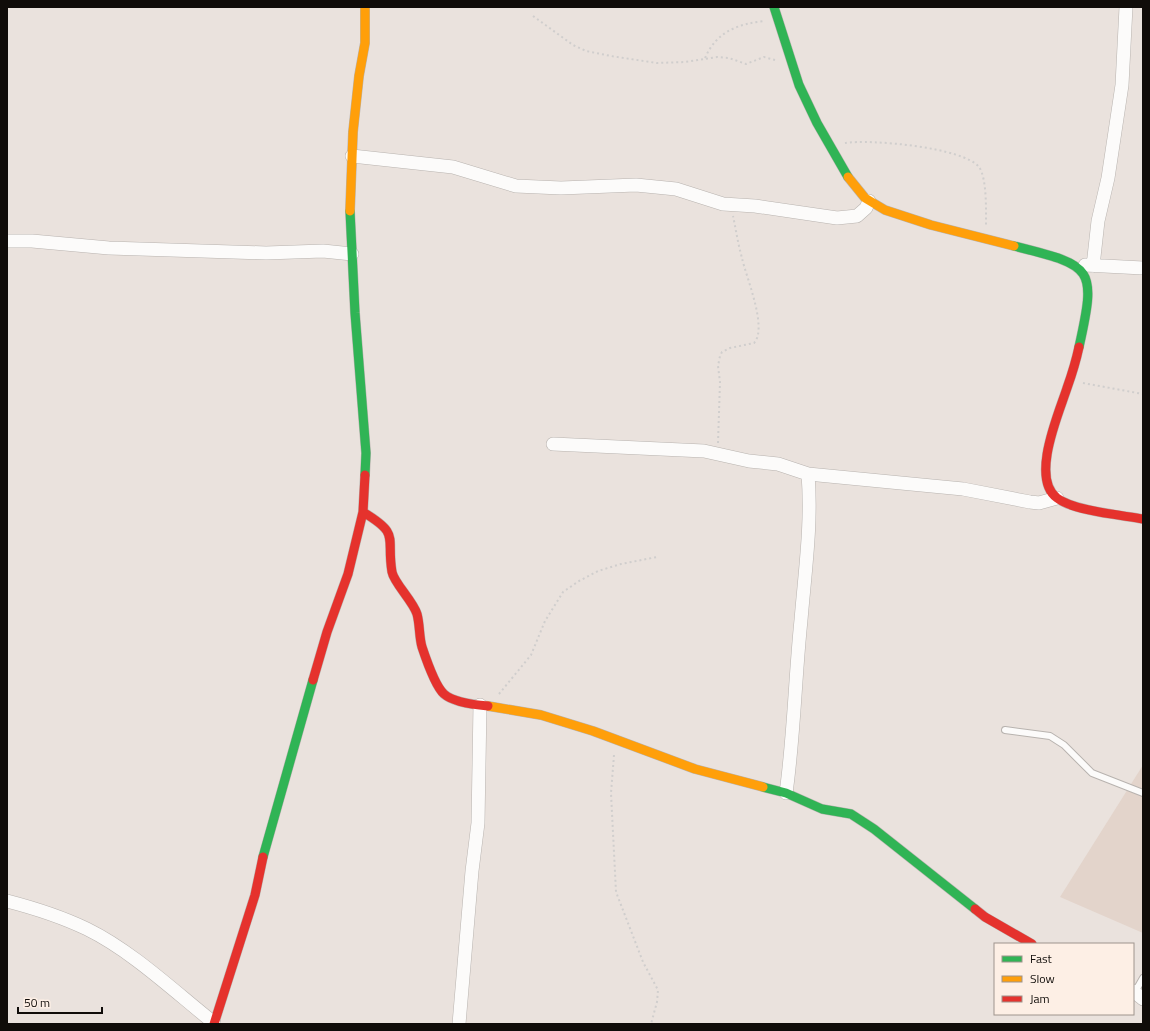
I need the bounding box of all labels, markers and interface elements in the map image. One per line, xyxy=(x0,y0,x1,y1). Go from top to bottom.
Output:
legend xyxy=(994,943,1134,1015)
text: Fast xyxy=(1030,949,1053,968)
text: Slow xyxy=(1030,969,1055,988)
scale bar xyxy=(18,989,102,1015)
text: Jam xyxy=(1030,989,1050,1008)
text: 50 m xyxy=(24,993,50,1012)

